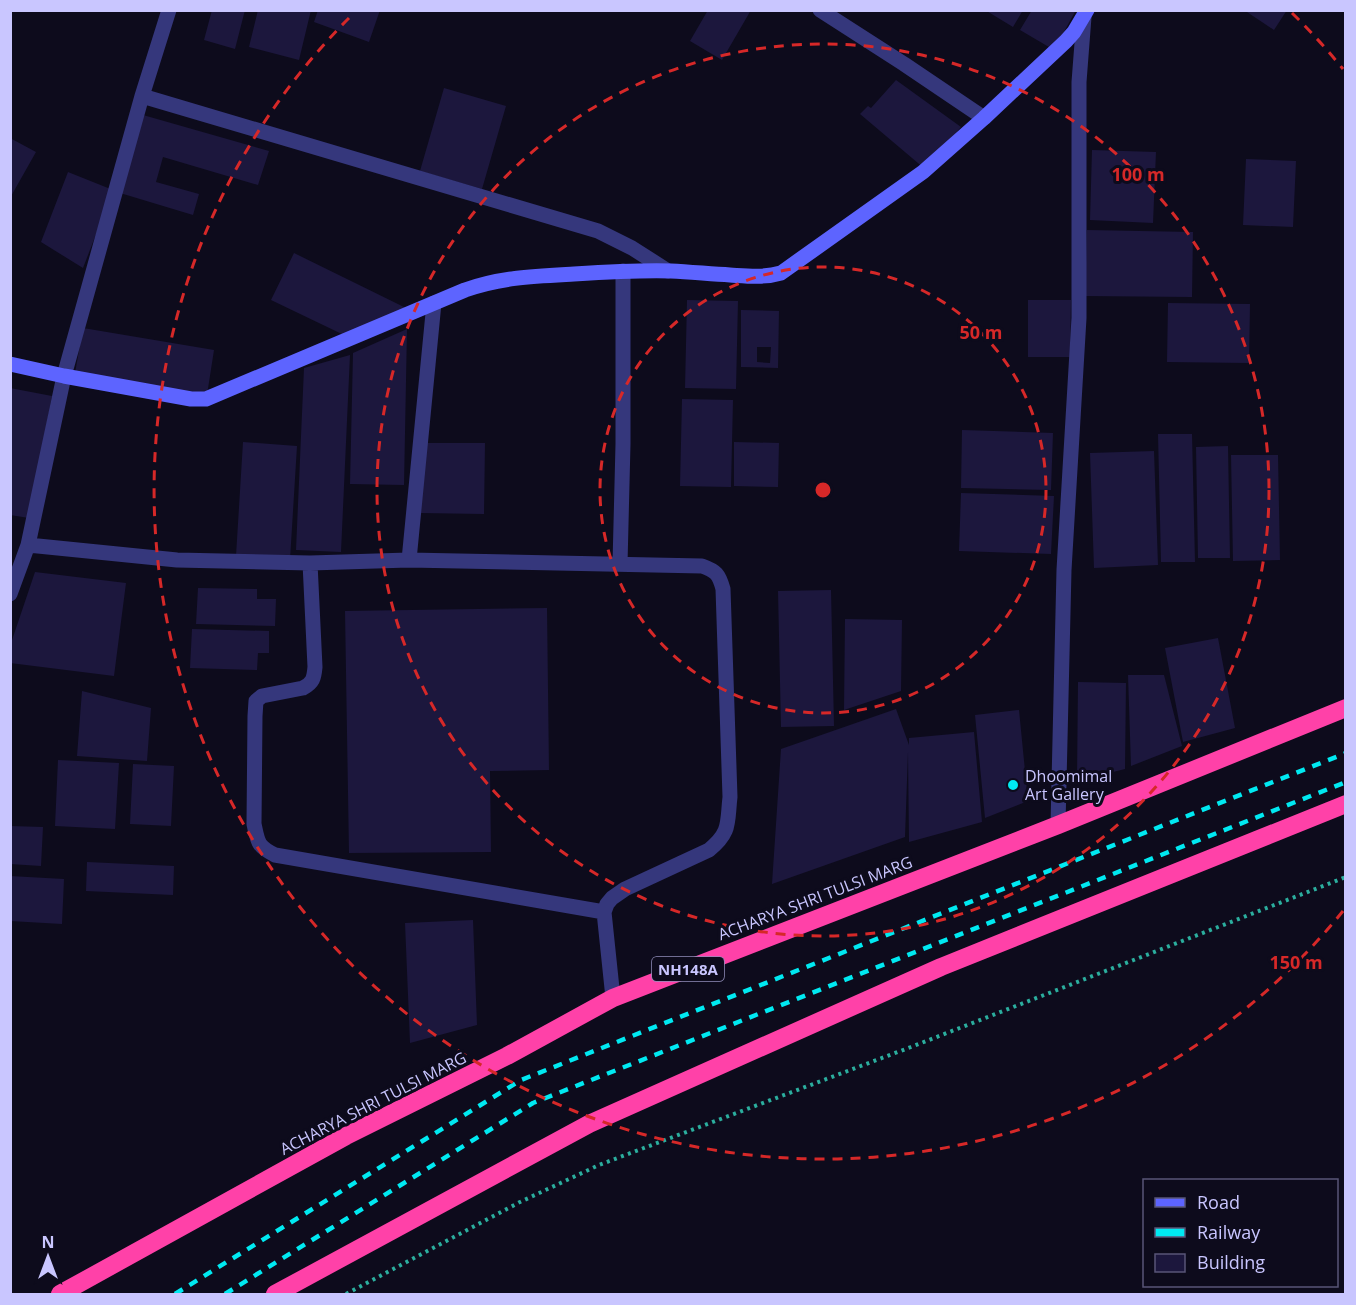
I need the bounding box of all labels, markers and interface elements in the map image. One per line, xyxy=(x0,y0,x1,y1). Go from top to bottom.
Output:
text: 100 m xyxy=(1111,162,1165,186)
text: 50 m xyxy=(960,320,1002,344)
centre of rings xyxy=(813,480,833,500)
place label: Dhoomimal Art Gallery xyxy=(1025,765,1112,805)
marker: Dhoomimal Art Gallery xyxy=(1006,778,1020,792)
street label: ACHARYA SHRI TULSI MARG xyxy=(715,851,915,945)
text: 150 m xyxy=(1269,950,1323,974)
road number: NH148A xyxy=(652,957,724,981)
street label: ACHARYA SHRI TULSI MARG xyxy=(276,1046,470,1160)
legend xyxy=(1143,1179,1338,1287)
text: Road xyxy=(1197,1190,1240,1214)
text: Railway xyxy=(1197,1220,1261,1244)
north arrow xyxy=(18,1227,78,1287)
text: N xyxy=(41,1231,55,1253)
text: Building xyxy=(1197,1250,1265,1274)

